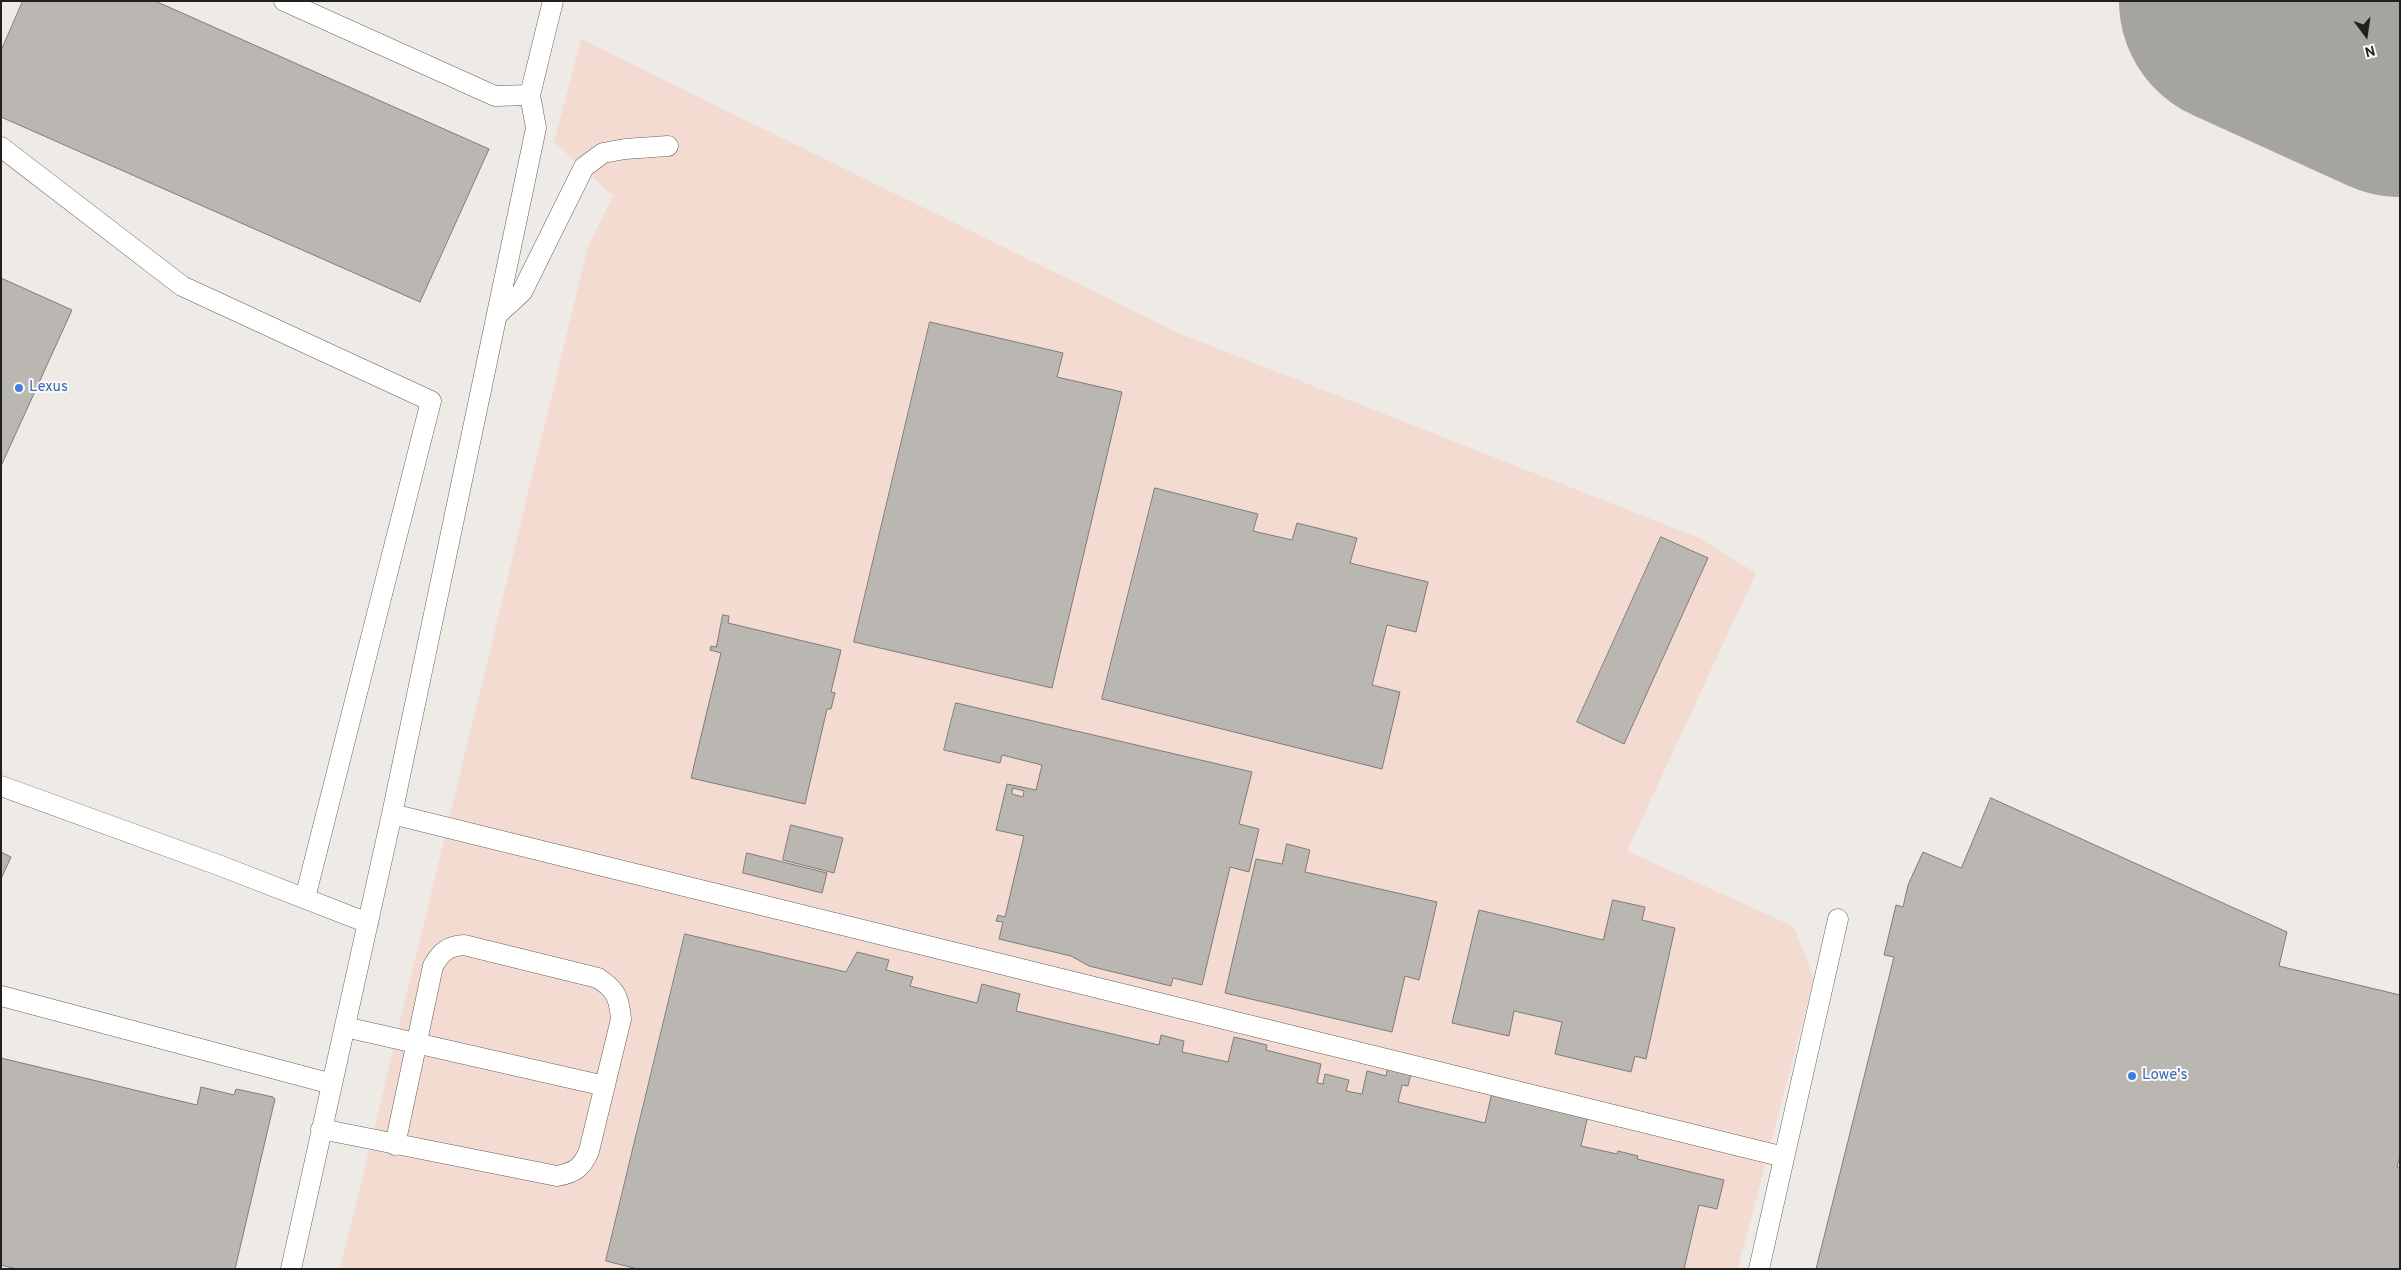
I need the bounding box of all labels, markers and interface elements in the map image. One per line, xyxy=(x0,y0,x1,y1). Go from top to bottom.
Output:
north arrow xyxy=(2341,10,2391,60)
text: N xyxy=(2363,41,2377,60)
place label: Lexus xyxy=(29,379,68,397)
marker: Lexus xyxy=(13,382,25,394)
place label: Lowe's xyxy=(2142,1067,2187,1085)
marker: Lowe's xyxy=(2126,1070,2138,1082)

